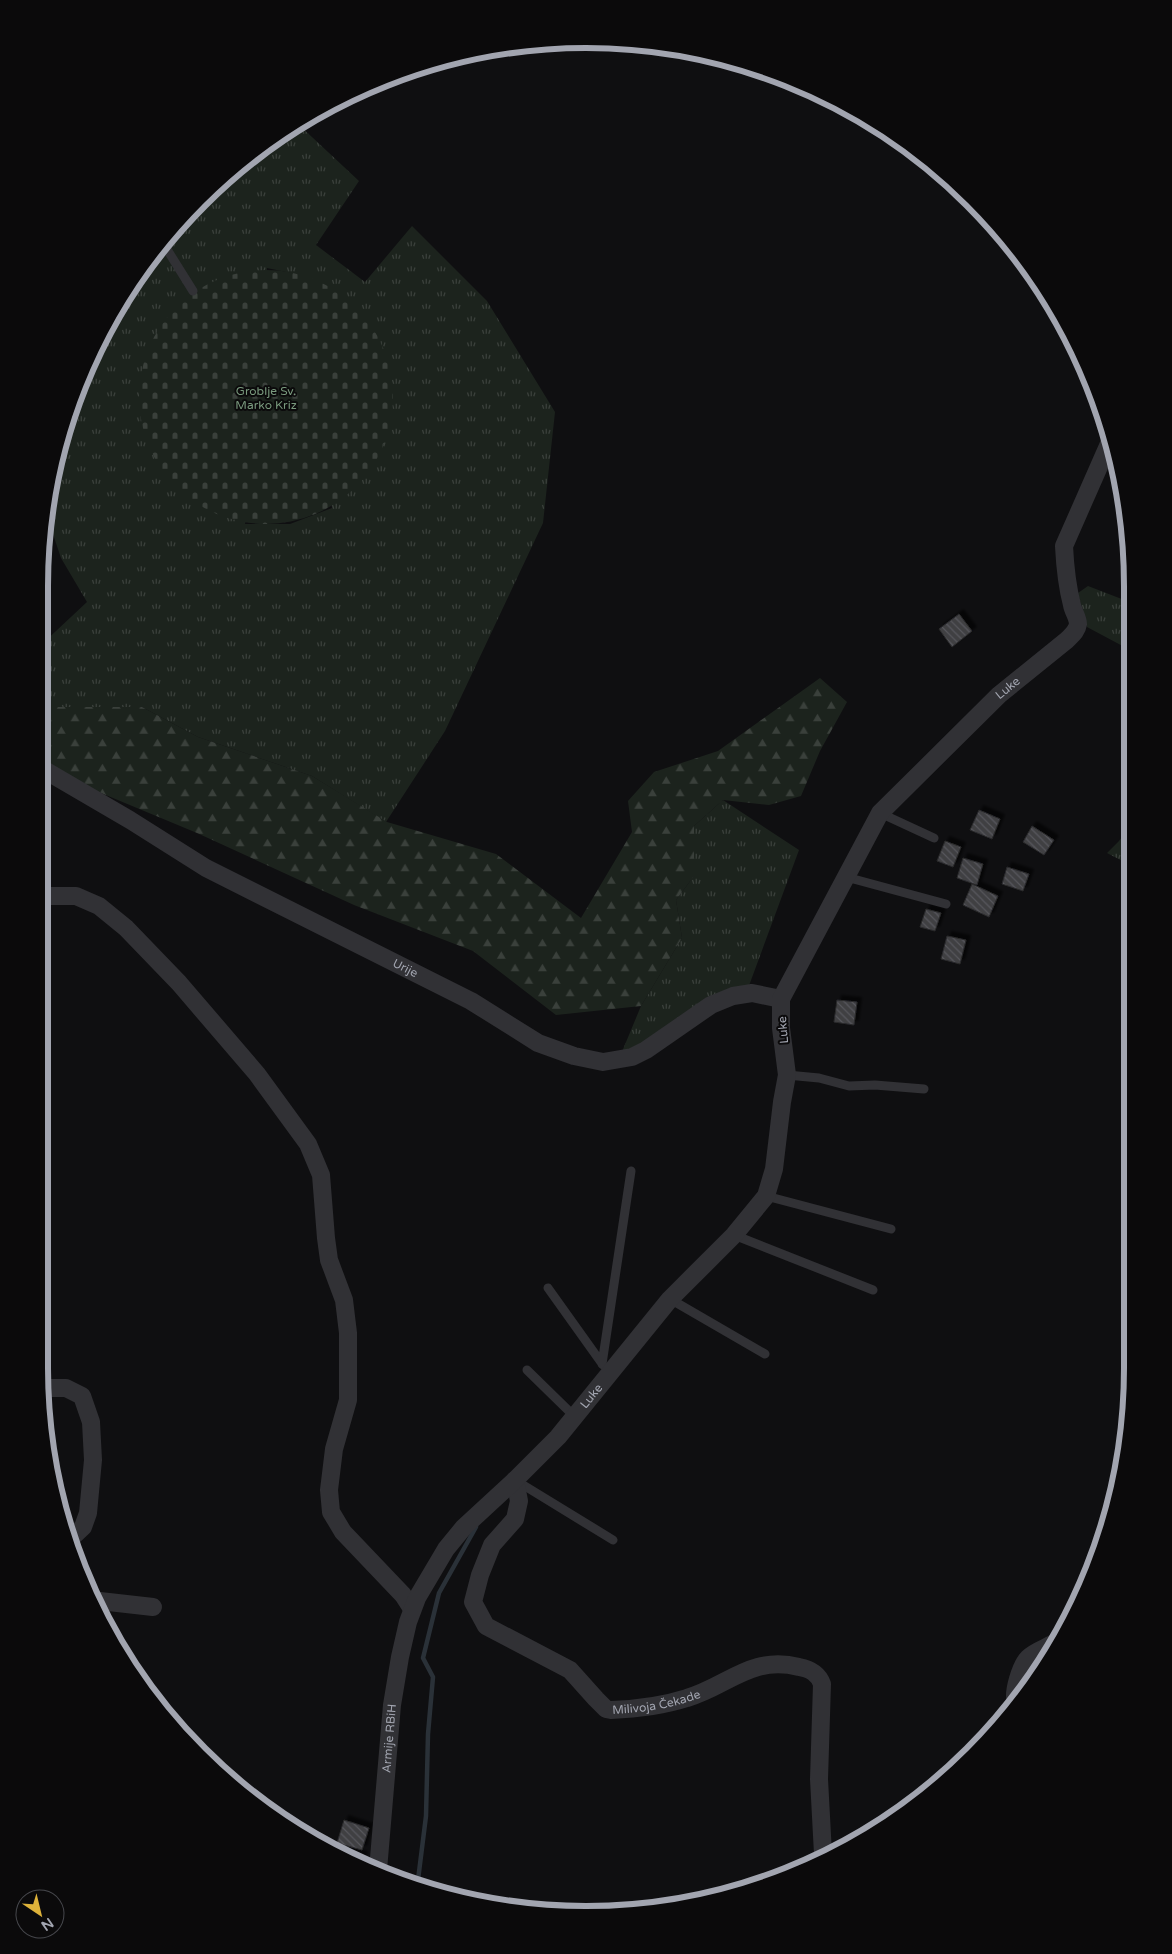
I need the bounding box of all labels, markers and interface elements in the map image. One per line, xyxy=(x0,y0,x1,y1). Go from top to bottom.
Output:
park label: Groblje Sv. Marko Kriz xyxy=(235,384,297,412)
street label: Luke xyxy=(993,674,1023,702)
street label: Urije xyxy=(390,956,420,980)
street label: Luke xyxy=(775,1016,791,1044)
street label: Luke xyxy=(577,1381,605,1411)
street label: Milivoja Čekade xyxy=(612,1687,703,1717)
street label: Armije RBiH xyxy=(379,1703,399,1774)
north arrow xyxy=(15,1889,65,1939)
text: N xyxy=(38,1914,57,1934)

